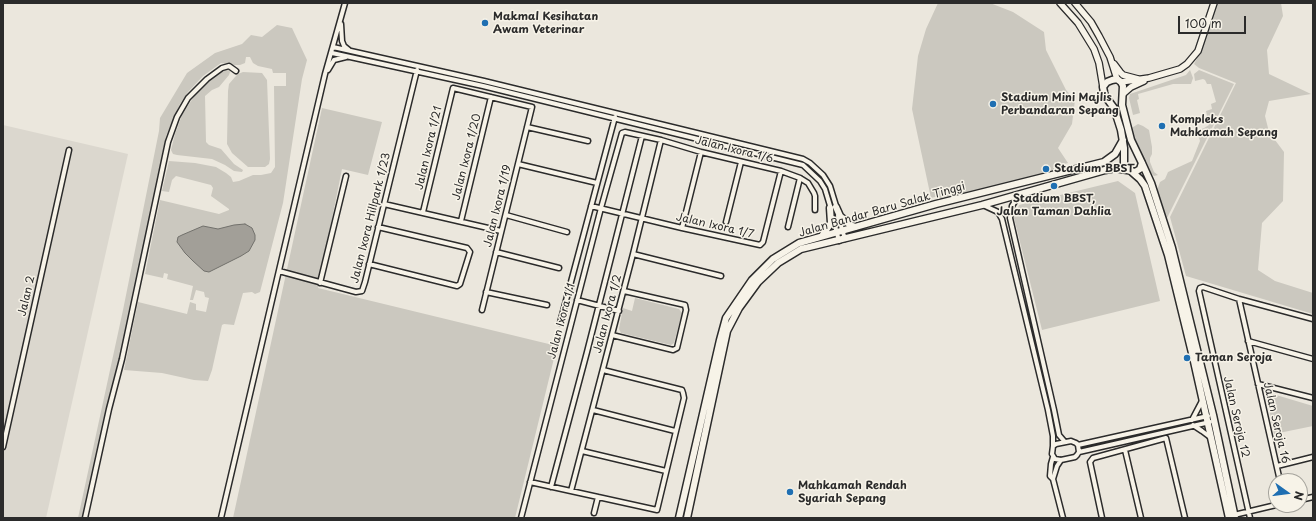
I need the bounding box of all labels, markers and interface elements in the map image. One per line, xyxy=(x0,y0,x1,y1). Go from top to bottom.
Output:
scale bar xyxy=(1180,8,1248,34)
place label: Makmal Kesihatan Awam Veterinar xyxy=(493,10,598,36)
text: 100 m xyxy=(1185,14,1222,32)
marker: Makmal Kesihatan Awam Veterinar xyxy=(480,18,490,28)
place label: Stadium Mini Majlis Perbandaran Sepang xyxy=(1001,91,1119,117)
marker: Stadium Mini Majlis Perbandaran Sepang xyxy=(988,99,998,109)
street label: Jalan Ixora 1/21 xyxy=(413,105,445,191)
street label: Jalan Ixora 1/20 xyxy=(450,112,484,202)
place label: Kompleks Mahkamah Sepang xyxy=(1170,113,1278,139)
marker: Kompleks Mahkamah Sepang xyxy=(1157,121,1167,131)
street label: Jalan Ixora 1/6 xyxy=(694,134,774,166)
street label: Jalan Ixora Hillpark 1/23 xyxy=(348,151,394,285)
place label: Stadium BBST xyxy=(1054,162,1134,176)
street label: Jalan Ixora 1/19 xyxy=(481,163,515,249)
marker: Stadium BBST xyxy=(1041,164,1051,174)
street label: Jalan Bandar Baru Salak Tinggi xyxy=(797,180,967,240)
marker: Stadium BBST, Jalan Taman Dahlia xyxy=(1049,181,1059,191)
place label: Stadium BBST, Jalan Taman Dahlia xyxy=(997,192,1111,218)
street label: Jalan Ixora 1/7 xyxy=(675,211,755,241)
street label: Jalan Ixora 1/2 xyxy=(591,273,625,355)
street label: Jalan 2 xyxy=(16,274,38,318)
street label: Jalan Ixora 1/1 xyxy=(546,282,578,360)
place label: Taman Seroja xyxy=(1195,351,1272,365)
marker: Taman Seroja xyxy=(1182,353,1192,363)
street label: Jalan Seroja 12 xyxy=(1220,375,1252,459)
street label: Jalan Seroja 16 xyxy=(1260,381,1292,465)
north arrow xyxy=(1268,473,1308,513)
place label: Mahkamah Rendah Syariah Sepang xyxy=(798,479,907,505)
marker: Mahkamah Rendah Syariah Sepang xyxy=(785,487,795,497)
text: N xyxy=(1290,489,1308,502)

